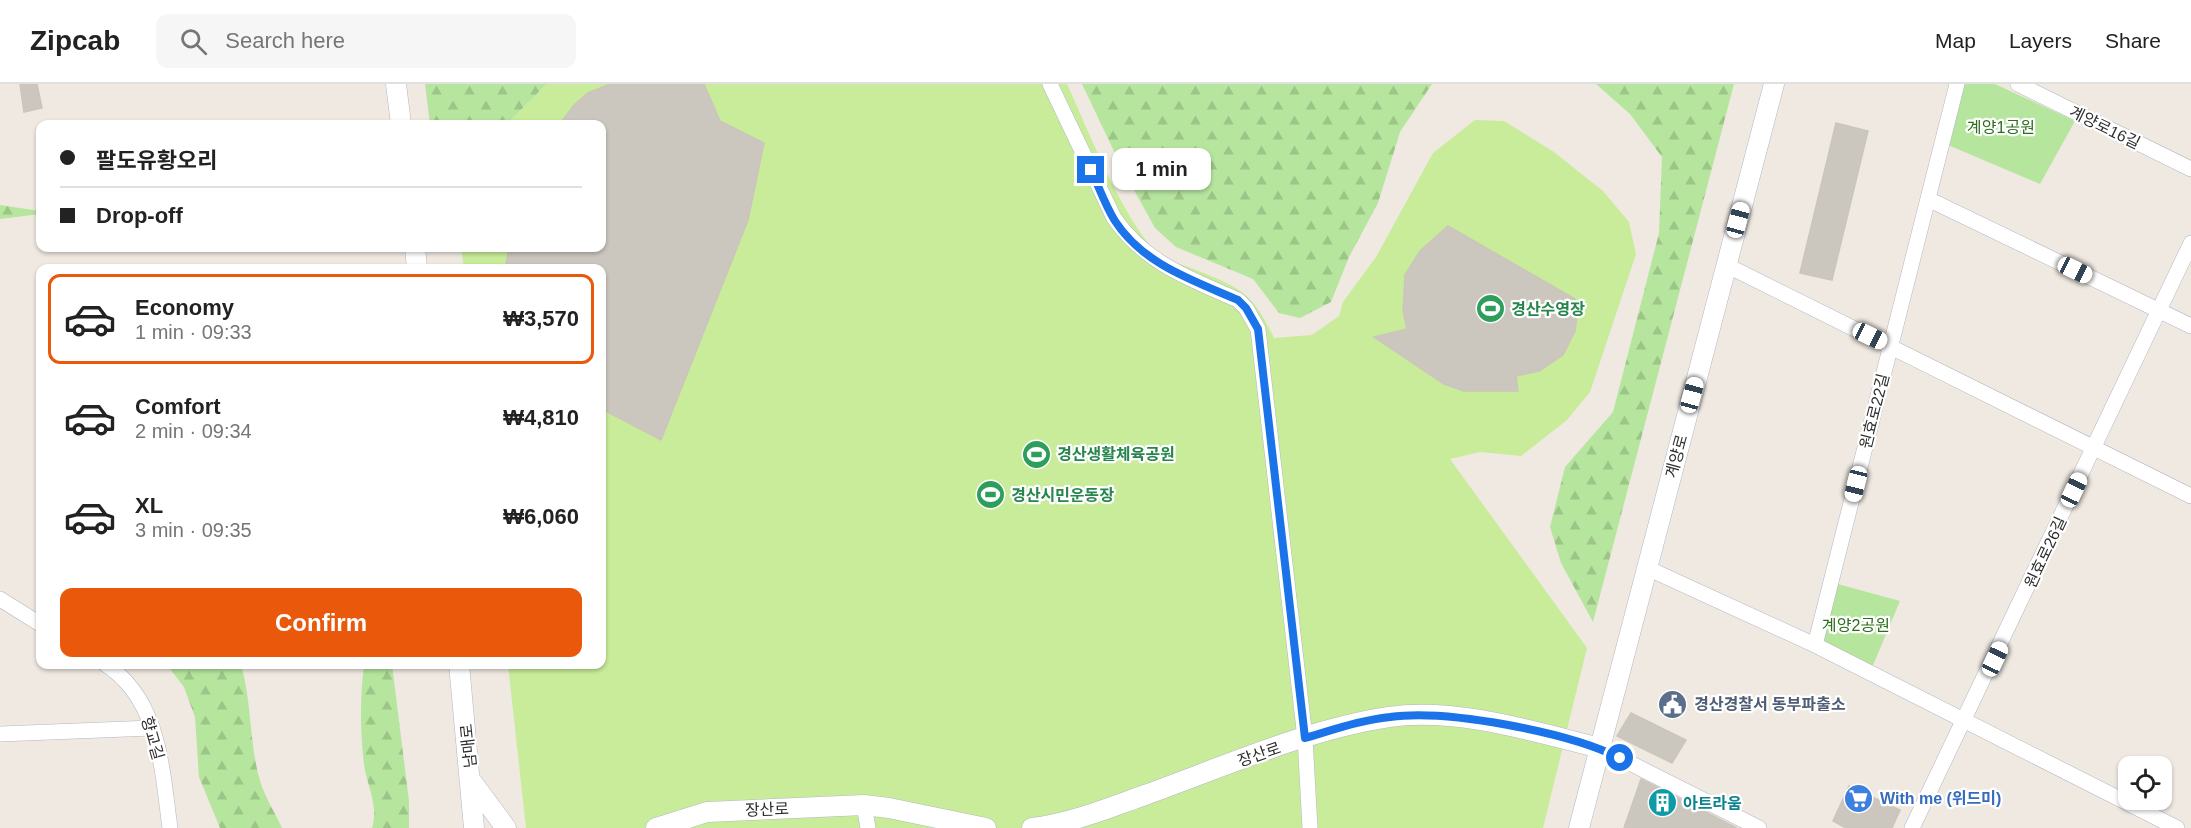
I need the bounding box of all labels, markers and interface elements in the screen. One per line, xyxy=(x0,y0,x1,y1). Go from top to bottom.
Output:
search box xyxy=(156,14,576,68)
text: Zipcab xyxy=(30,25,120,56)
icon: search xyxy=(177,25,210,58)
text: Search here xyxy=(225,28,345,53)
text: Map xyxy=(1935,29,1976,52)
text: Layers xyxy=(2009,29,2072,52)
text: Share xyxy=(2105,29,2161,52)
street label: 계양로16길 xyxy=(2067,103,2143,152)
park label: 계양1공원 xyxy=(1967,119,2035,136)
text: 팔도유황오리 xyxy=(96,148,217,173)
callout: 1 min xyxy=(1112,149,1211,191)
route end xyxy=(1077,156,1104,183)
text: 1 min xyxy=(1135,158,1188,180)
car xyxy=(1725,200,1751,240)
text: Drop-off xyxy=(96,203,183,228)
car xyxy=(2055,254,2095,286)
icon: car xyxy=(63,292,117,346)
sports icon: 경산수영장 xyxy=(1474,293,1506,325)
text: Economy xyxy=(135,295,234,320)
place label: 경산수영장 xyxy=(1511,301,1585,318)
text: ₩3,570 xyxy=(503,306,579,331)
car xyxy=(1850,320,1890,352)
text: 1 min · 09:33 xyxy=(135,321,252,343)
street label: 원효로22길 xyxy=(1857,372,1892,450)
car xyxy=(1679,375,1705,415)
icon: car xyxy=(63,391,117,445)
text: Comfort xyxy=(135,394,221,419)
text: ₩4,810 xyxy=(503,405,579,430)
text: 2 min · 09:34 xyxy=(135,420,252,442)
street label: 계양로 xyxy=(1663,432,1690,480)
sports icon: 경산생활체육공원 xyxy=(1020,438,1052,470)
place label: 경산생활체육공원 xyxy=(1057,445,1175,463)
car xyxy=(1843,464,1869,504)
car xyxy=(2058,470,2090,510)
sports icon: 경산시민운동장 xyxy=(974,479,1006,511)
place label: 경산시민운동장 xyxy=(1011,487,1114,504)
icon: car xyxy=(63,490,117,544)
text: XL xyxy=(135,493,163,518)
text: ₩6,060 xyxy=(503,504,579,529)
street label: 원효로26길 xyxy=(2022,514,2069,591)
text: 3 min · 09:35 xyxy=(135,519,252,541)
button: Confirm xyxy=(60,588,582,657)
park label: 계양2공원 xyxy=(1822,617,1890,634)
car xyxy=(1979,639,2011,679)
public building icon: 경산경찰서 동부파출소 xyxy=(1657,688,1689,720)
place label: 경산경찰서 동부파출소 xyxy=(1694,696,1846,713)
street label: 향교길 xyxy=(138,715,167,762)
street label: 남매로 xyxy=(458,723,479,769)
street label: 장산로 xyxy=(1236,739,1283,770)
route start xyxy=(1606,744,1633,771)
map controls xyxy=(2118,756,2172,810)
button: locate xyxy=(2118,756,2172,810)
supermarket icon: With me (위드미) xyxy=(1843,782,1875,814)
building icon: 아트라움 xyxy=(1646,787,1678,819)
place label: With me (위드미) xyxy=(1880,790,2001,807)
place label: 아트라움 xyxy=(1683,795,1742,812)
street label: 장산로 xyxy=(745,800,790,819)

